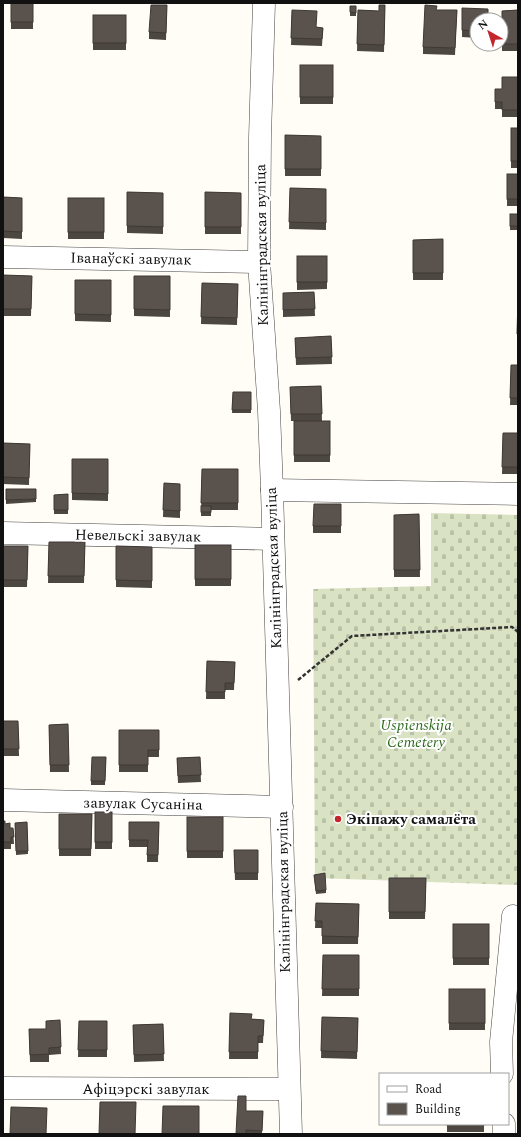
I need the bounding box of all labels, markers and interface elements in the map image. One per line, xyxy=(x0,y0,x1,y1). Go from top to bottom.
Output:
north arrow xyxy=(469,12,509,52)
text: N xyxy=(474,15,492,34)
street label: Калінінградская вуліца xyxy=(249,163,275,326)
street label: Іванаўскі завулак xyxy=(70,246,192,272)
street label: Калінінградская вуліца xyxy=(260,486,288,649)
street label: Невельскі завулак xyxy=(75,523,201,549)
park label: Uspienskija Cemetery xyxy=(380,714,452,754)
street label: завулак Сусаніна xyxy=(83,791,203,817)
place label: Экіпажу самалёта xyxy=(346,808,476,831)
street label: Калінінградская вуліца xyxy=(271,810,297,973)
marker: Экіпажу самалёта xyxy=(333,814,343,824)
legend xyxy=(379,1073,509,1125)
street label: Афіцэрскі завулак xyxy=(82,1078,210,1101)
text: Road xyxy=(415,1080,442,1099)
text: Building xyxy=(415,1100,461,1119)

